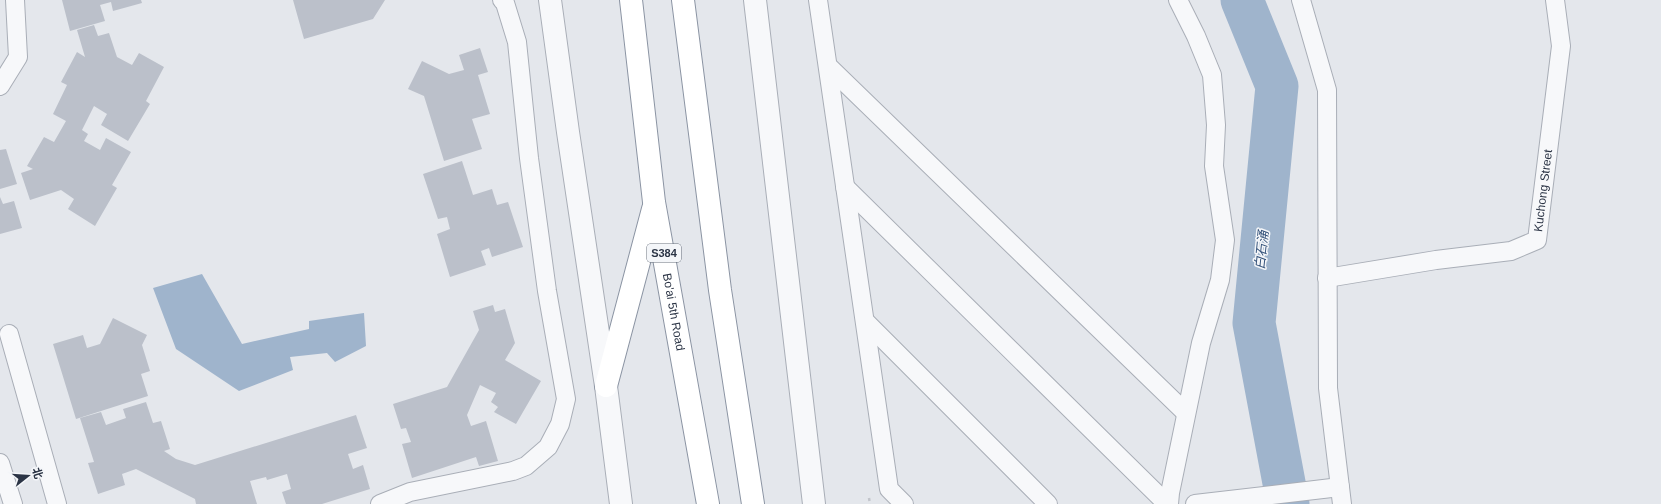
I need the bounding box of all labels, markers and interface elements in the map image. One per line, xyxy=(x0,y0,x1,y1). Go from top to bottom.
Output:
street label: Kuchong Street xyxy=(1531,148,1555,233)
water label: 白石涌 xyxy=(1252,228,1271,270)
road number: S384 xyxy=(647,244,681,262)
street label: Bo'ai 5th Road xyxy=(660,272,687,352)
north arrow xyxy=(8,456,48,496)
text: 北 xyxy=(30,466,45,480)

